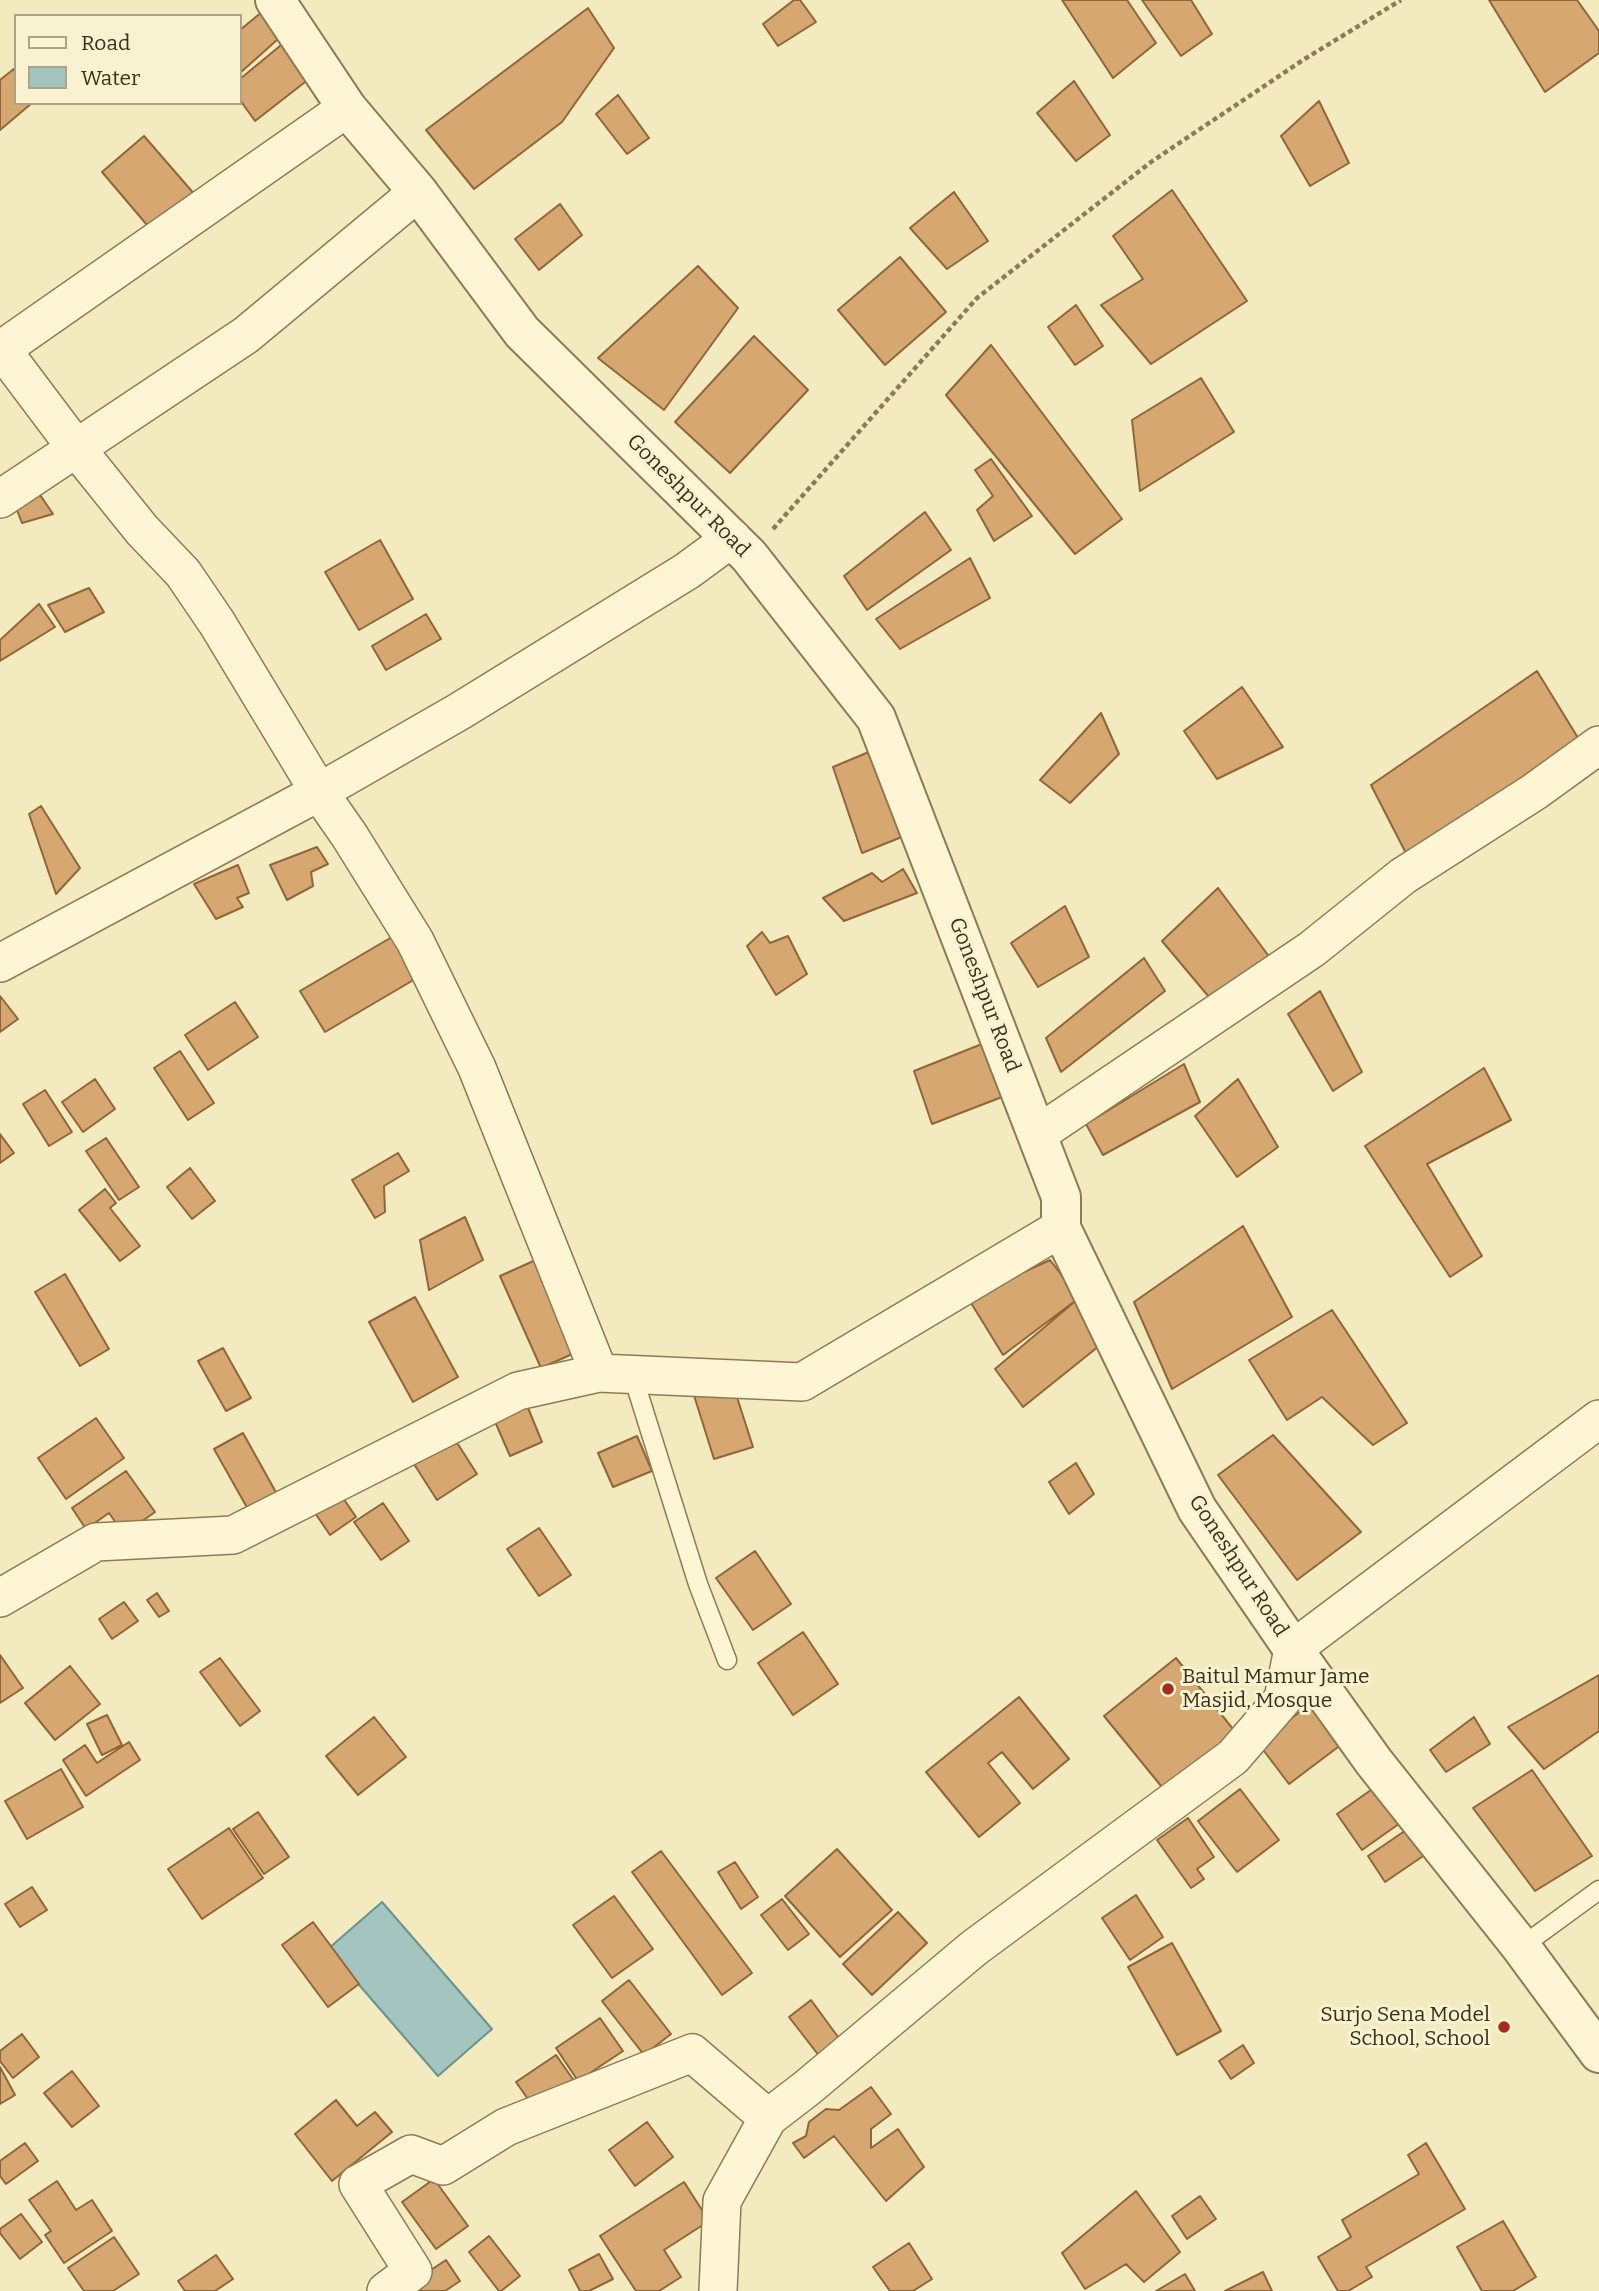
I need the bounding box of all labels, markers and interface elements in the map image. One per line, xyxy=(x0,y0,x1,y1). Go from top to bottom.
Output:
legend xyxy=(14,14,242,105)
text: Road xyxy=(81,30,130,56)
text: Water xyxy=(81,65,140,91)
street label: Goneshpur Road xyxy=(621,429,755,563)
street label: Goneshpur Road xyxy=(943,914,1025,1076)
street label: Goneshpur Road xyxy=(1183,1490,1293,1642)
place label: Baitul Mamur Jame Masjid, Mosque xyxy=(1182,1664,1370,1714)
marker: Baitul Mamur Jame Masjid, Mosque xyxy=(1160,1681,1176,1697)
place label: Surjo Sena Model School, School xyxy=(1320,2002,1490,2052)
marker: Surjo Sena Model School, School xyxy=(1496,2019,1512,2035)

